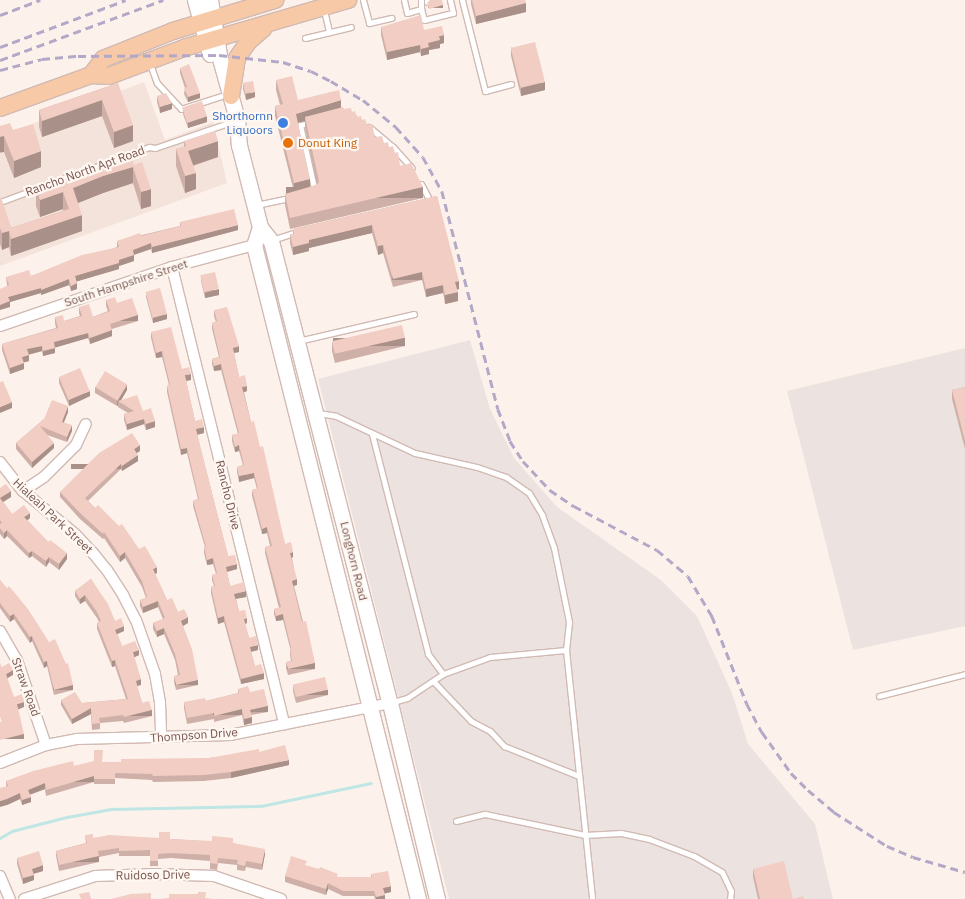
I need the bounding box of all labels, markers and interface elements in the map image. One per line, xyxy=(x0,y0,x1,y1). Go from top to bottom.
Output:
place label: Shorthornn Liquoors xyxy=(212,109,273,137)
marker: Shorthornn Liquoors xyxy=(277,117,289,129)
place label: Donut King xyxy=(298,136,357,150)
marker: Donut King xyxy=(282,137,294,149)
street label: Rancho North Apt Road xyxy=(23,143,147,199)
street label: South Hampshire Street xyxy=(62,256,190,310)
street label: Rancho Drive xyxy=(212,459,244,531)
street label: Hialeah Park Street xyxy=(10,475,96,557)
street label: Longhorn Road xyxy=(337,520,371,602)
street label: Straw Road xyxy=(9,656,43,718)
street label: Thompson Drive xyxy=(150,725,238,745)
street label: Ruidoso Drive xyxy=(116,867,190,883)

